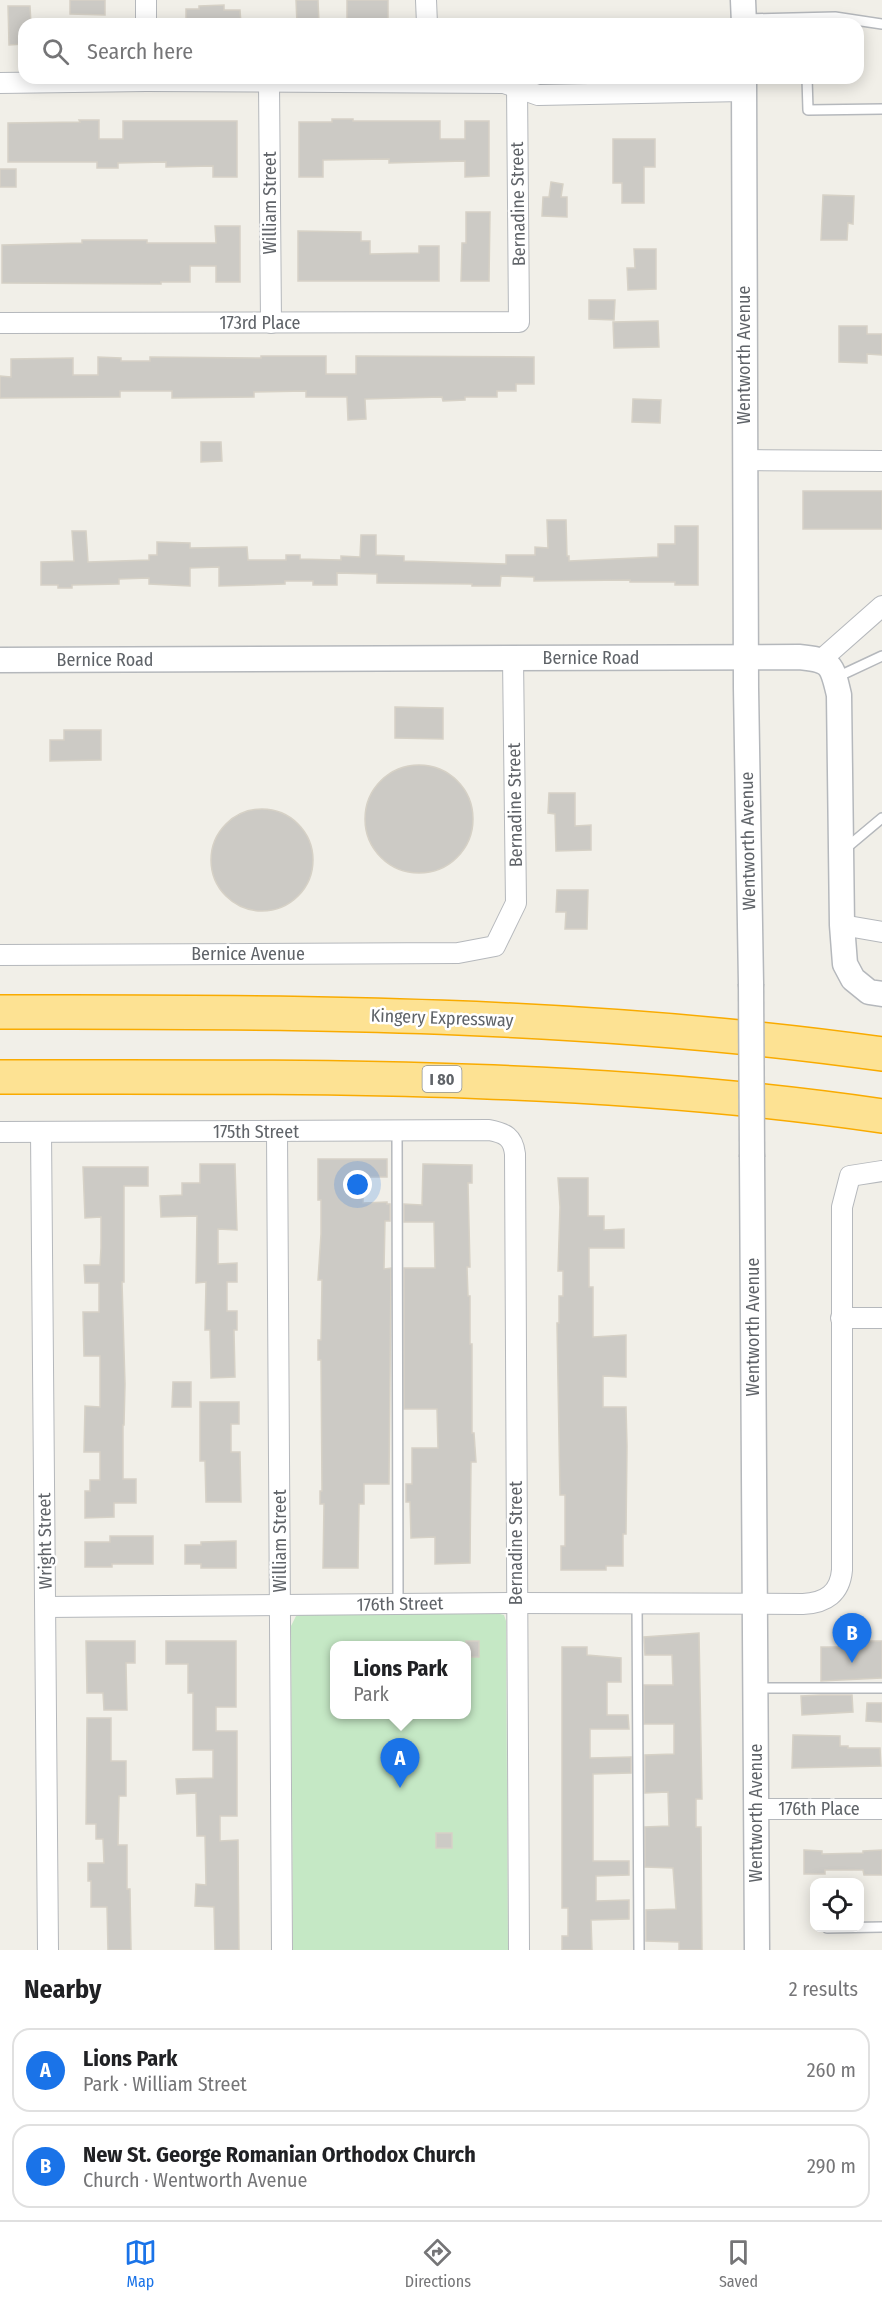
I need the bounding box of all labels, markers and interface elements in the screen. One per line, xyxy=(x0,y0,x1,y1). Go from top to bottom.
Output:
search box xyxy=(18,18,864,84)
icon: search xyxy=(39,35,72,68)
text: Search here xyxy=(87,38,193,65)
street label: Bernadine Street xyxy=(506,142,530,266)
street label: William Street xyxy=(259,151,281,255)
street label: Wentworth Avenue xyxy=(733,286,755,424)
street label: 173rd Place xyxy=(220,312,301,334)
street label: Bernice Road xyxy=(543,647,639,669)
street label: Bernice Road xyxy=(57,649,153,671)
street label: Bernadine Street xyxy=(503,743,527,867)
street label: Wentworth Avenue xyxy=(736,771,760,911)
street label: Bernice Avenue xyxy=(191,943,305,965)
street label: Kingery Expressway xyxy=(370,1005,514,1031)
road number: I 80 xyxy=(422,1066,462,1092)
street label: 175th Street xyxy=(213,1121,299,1143)
your location xyxy=(343,1170,372,1199)
street label: Wentworth Avenue xyxy=(742,1258,764,1396)
street label: Bernadine Street xyxy=(505,1481,527,1605)
street label: William Street xyxy=(269,1489,291,1593)
street label: Wright Street xyxy=(33,1492,57,1589)
street label: 176th Street xyxy=(356,1592,444,1616)
pin: B xyxy=(832,1614,872,1663)
popup xyxy=(330,1641,471,1719)
text: Lions Park xyxy=(353,1655,448,1682)
text: Park xyxy=(353,1682,389,1706)
pin: A xyxy=(380,1738,420,1788)
street label: Wentworth Avenue xyxy=(745,1744,767,1882)
street label: 176th Place xyxy=(778,1798,860,1820)
map controls xyxy=(810,1878,864,1932)
button: locate xyxy=(810,1878,864,1932)
text: Nearby xyxy=(24,1974,101,2005)
text: 2 results xyxy=(789,1977,858,2001)
text: Lions Park xyxy=(83,2045,178,2072)
text: A xyxy=(40,2058,51,2082)
text: 260 m xyxy=(807,2058,856,2082)
text: Park · William Street xyxy=(83,2072,247,2096)
text: New St. George Romanian Orthodox Church xyxy=(83,2141,476,2168)
text: B xyxy=(40,2154,51,2178)
text: 290 m xyxy=(807,2154,856,2178)
text: Church · Wentworth Avenue xyxy=(83,2168,307,2192)
tab: Map xyxy=(124,2236,157,2291)
tab: Directions xyxy=(405,2236,471,2291)
tab: Saved xyxy=(719,2236,758,2291)

